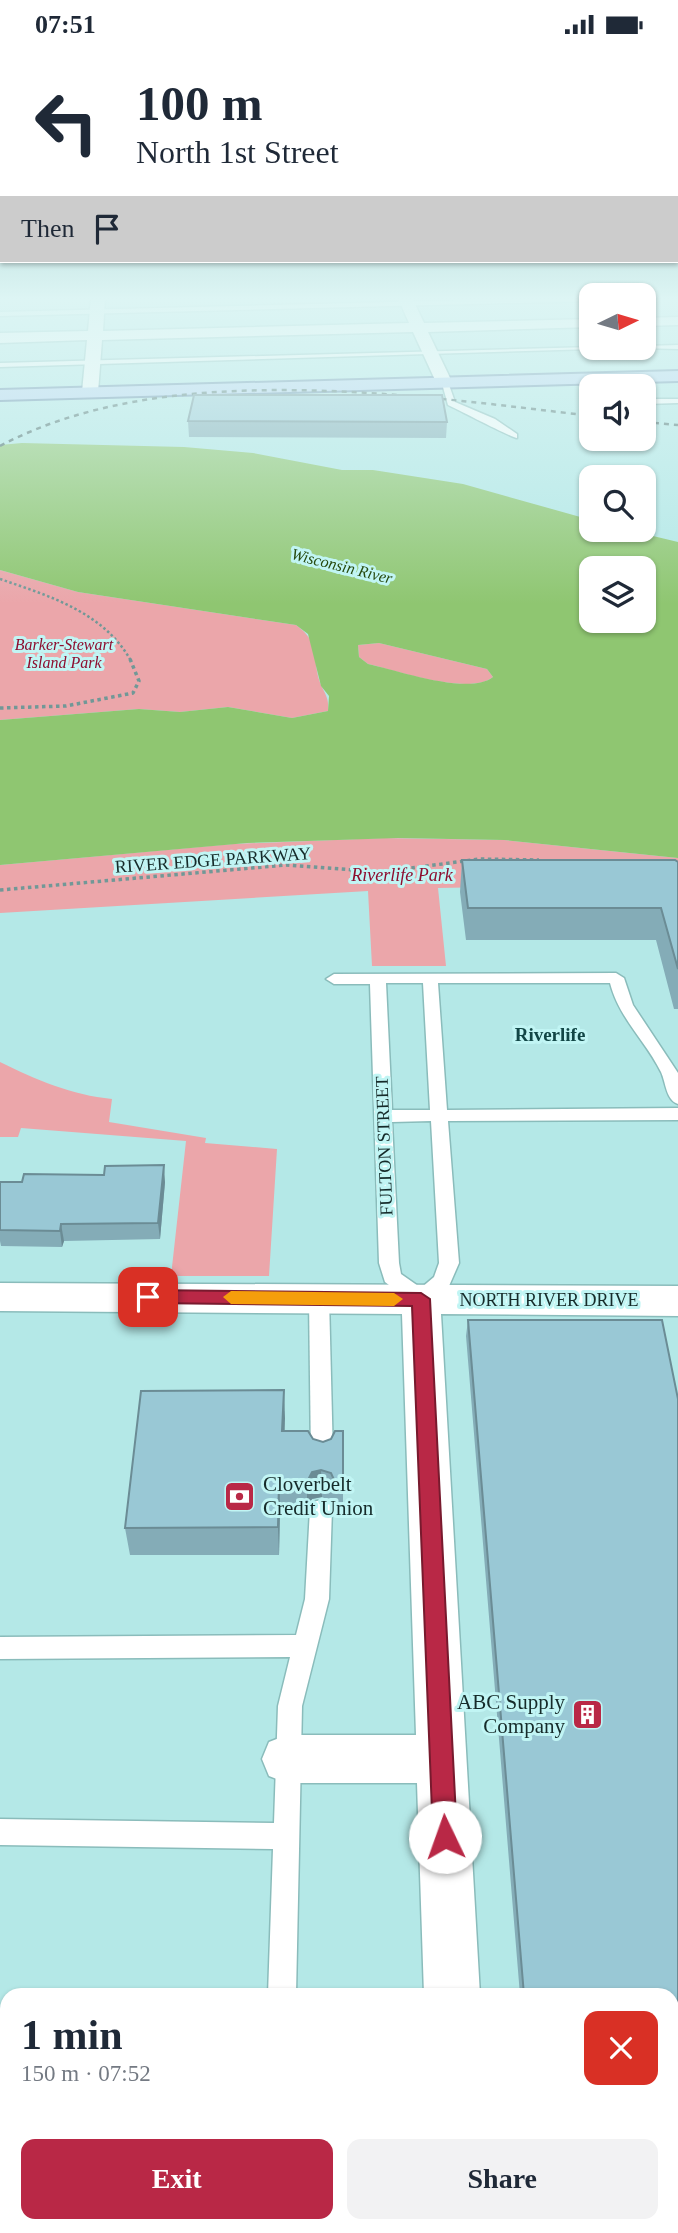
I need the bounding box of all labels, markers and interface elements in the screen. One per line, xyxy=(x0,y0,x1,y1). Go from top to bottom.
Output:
text: 07:51 xyxy=(35,10,96,39)
text: 100 m xyxy=(136,76,263,131)
icon: left xyxy=(21,77,112,168)
text: North 1st Street xyxy=(136,134,339,170)
icon: arrive xyxy=(88,210,126,248)
text: Then xyxy=(21,214,74,243)
north arrow xyxy=(579,283,656,361)
map controls xyxy=(579,283,656,633)
button: sound xyxy=(579,374,656,451)
button: search xyxy=(579,465,656,542)
water label: Wisconsin River xyxy=(290,545,395,587)
button: layers xyxy=(579,556,656,633)
park label: Barker-Stewart Island Park xyxy=(15,636,114,671)
street label: RIVER EDGE PARKWAY xyxy=(114,843,312,877)
park label: Riverlife Park xyxy=(350,865,454,885)
district label: Riverlife xyxy=(515,1024,585,1045)
street label: FULTON STREET xyxy=(372,1076,396,1216)
pin xyxy=(118,1267,178,1327)
icon: arrive xyxy=(129,1278,167,1316)
street label: NORTH RIVER DRIVE xyxy=(460,1290,638,1310)
place label: Cloverbelt Credit Union xyxy=(263,1472,374,1520)
bank icon: Cloverbelt Credit Union xyxy=(223,1479,257,1513)
place label: ABC Supply Company xyxy=(457,1690,565,1738)
building icon: ABC Supply Company xyxy=(571,1697,605,1731)
position arrow xyxy=(408,1800,482,1874)
button: close xyxy=(584,2011,658,2085)
text: 1 min xyxy=(21,2012,123,2058)
text: 150 m · 07:52 xyxy=(21,2061,151,2086)
button: Exit xyxy=(21,2139,333,2219)
button: Share xyxy=(347,2139,658,2219)

